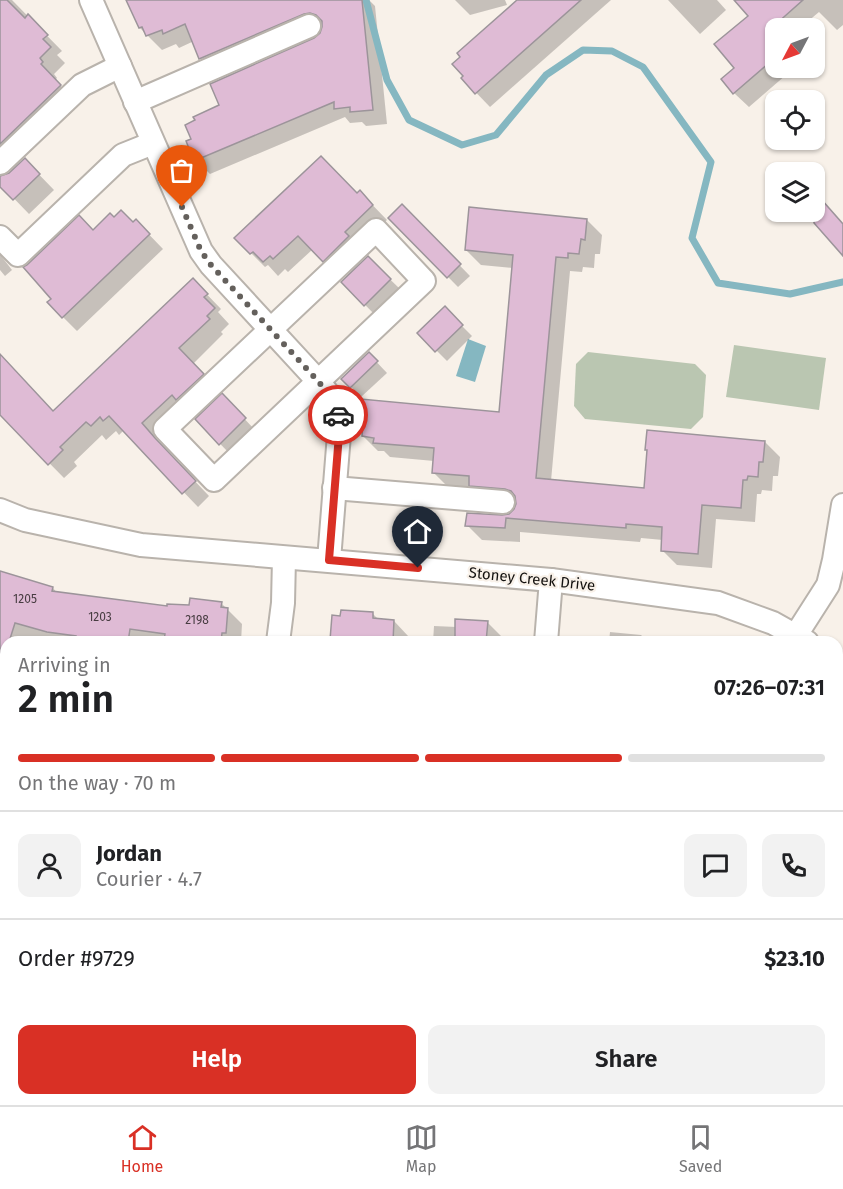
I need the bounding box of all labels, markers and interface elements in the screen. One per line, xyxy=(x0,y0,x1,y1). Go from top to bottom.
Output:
north arrow xyxy=(765,18,825,78)
map controls xyxy=(765,18,825,222)
button: locate xyxy=(765,90,825,150)
pin xyxy=(156,145,207,207)
icon: bag xyxy=(165,154,198,187)
button: layers xyxy=(765,162,825,222)
courier xyxy=(308,385,368,445)
icon: car xyxy=(322,399,355,432)
pin xyxy=(392,506,443,568)
icon: home xyxy=(401,515,434,548)
street label: Stoney Creek Drive xyxy=(468,563,596,595)
house number: 1205 xyxy=(13,592,37,606)
house number: 1203 xyxy=(88,610,112,624)
house number: 2198 xyxy=(185,613,209,627)
text: Arriving in xyxy=(18,653,111,677)
text: 07:26–07:31 xyxy=(713,674,825,701)
text: 2 min xyxy=(18,676,114,722)
text: On the way · 70 m xyxy=(18,771,176,795)
button: person xyxy=(18,834,81,897)
button: chat xyxy=(684,834,747,897)
button: phone xyxy=(762,834,825,897)
text: Jordan xyxy=(96,840,162,867)
text: Courier · 4.7 xyxy=(96,867,202,891)
text: Order #9729 xyxy=(18,945,135,972)
text: $23.10 xyxy=(764,945,825,972)
button: Help xyxy=(18,1025,416,1094)
button: Share xyxy=(428,1025,825,1094)
tab: Home xyxy=(121,1121,163,1176)
tab: Map xyxy=(405,1121,438,1176)
tab: Saved xyxy=(679,1121,722,1176)

